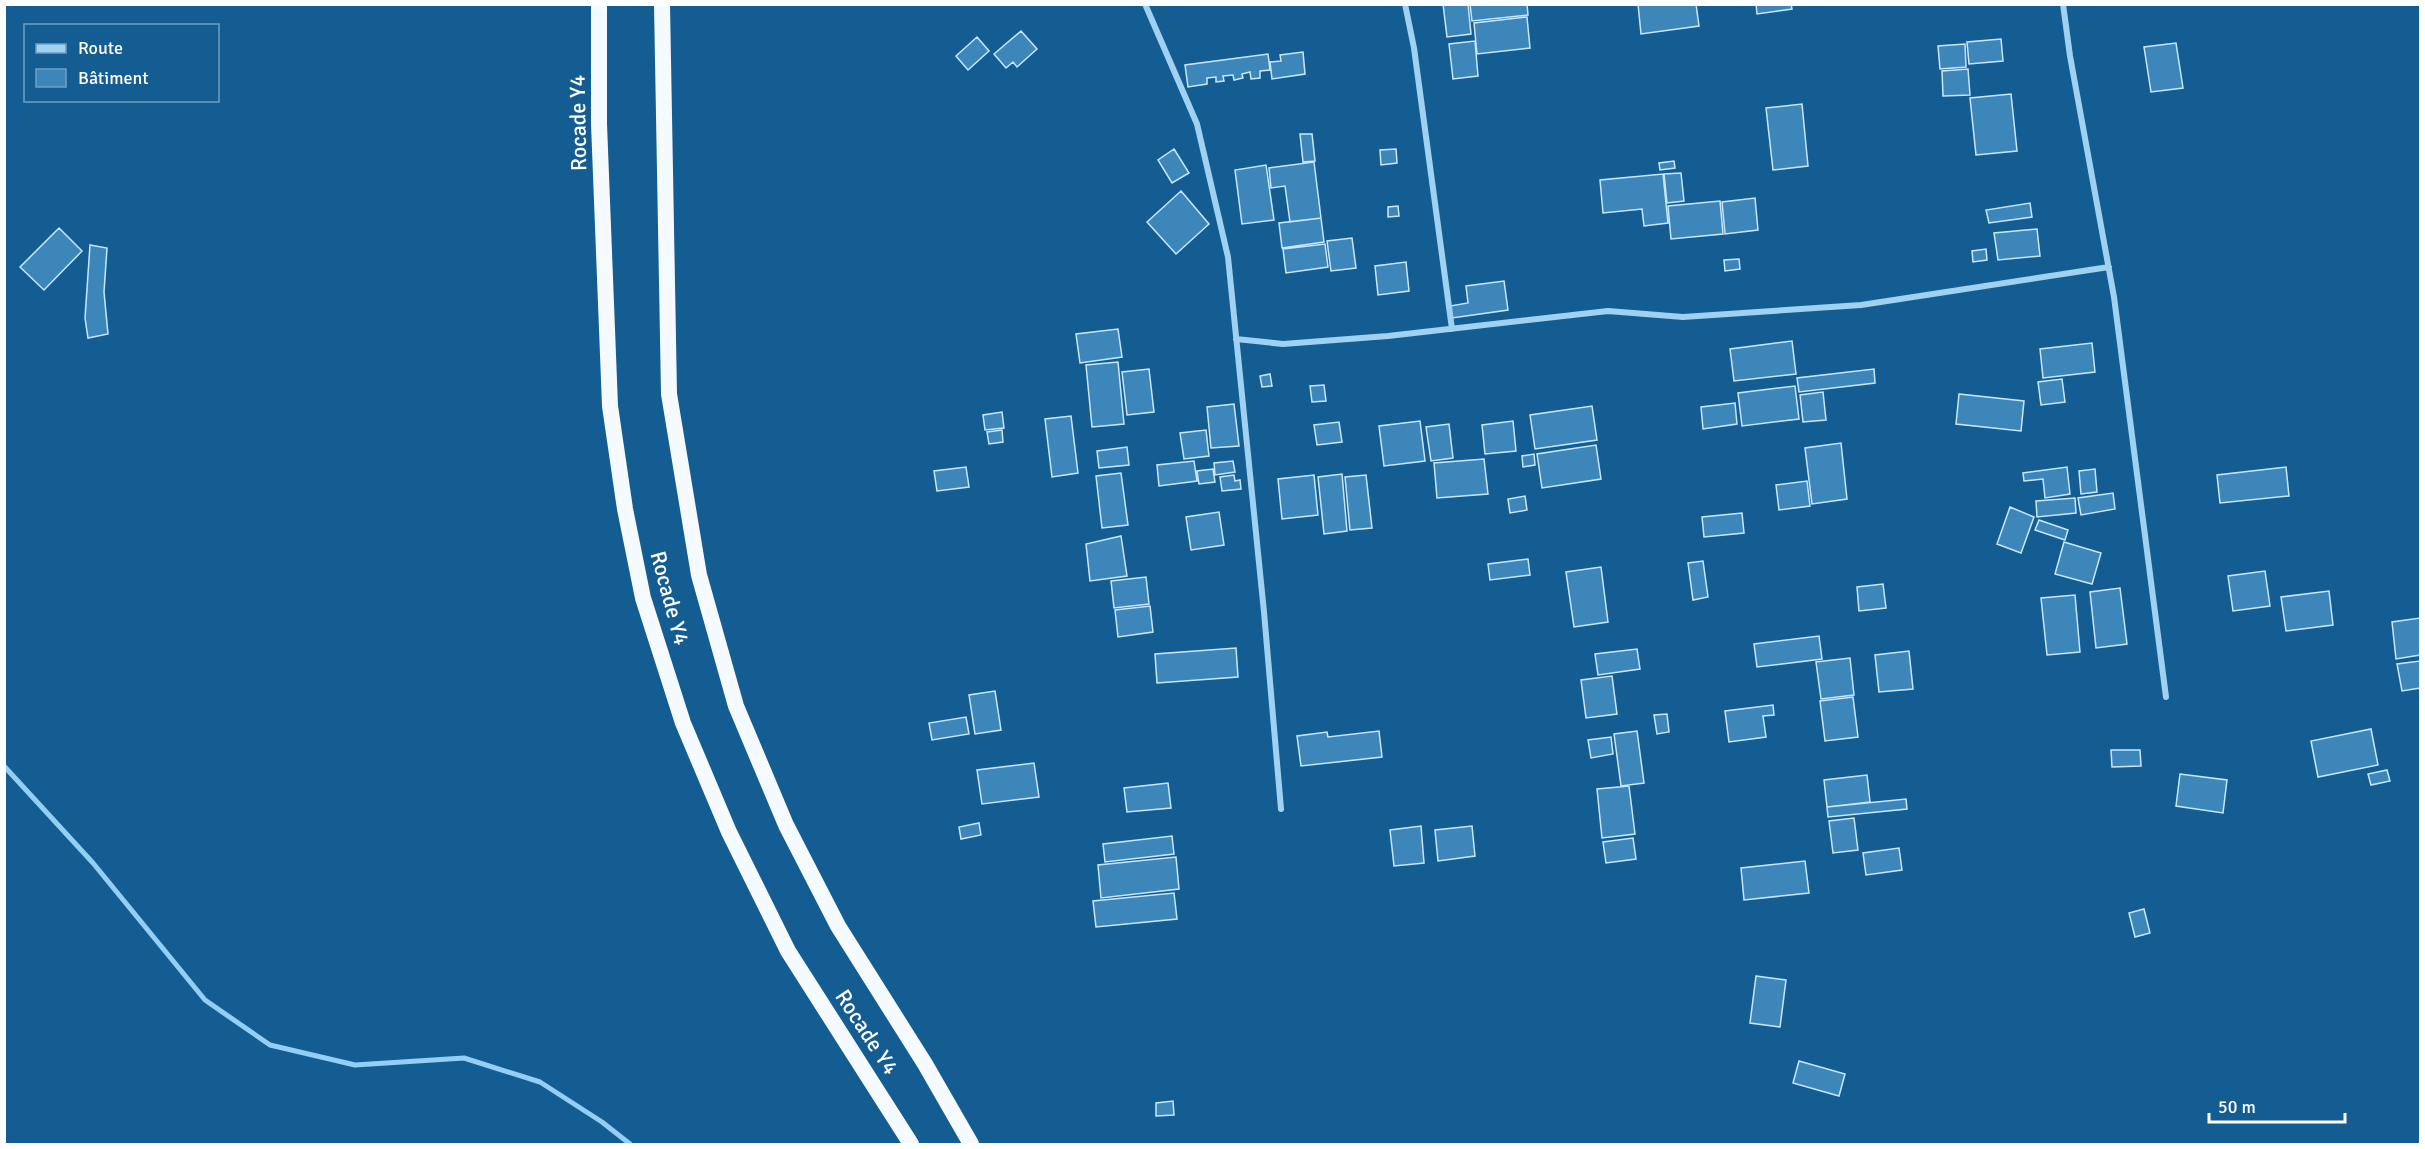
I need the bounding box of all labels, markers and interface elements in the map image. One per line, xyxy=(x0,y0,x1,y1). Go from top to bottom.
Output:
legend xyxy=(24,24,219,102)
text: Route xyxy=(78,37,123,59)
text: Bâtiment xyxy=(78,67,149,89)
street label: Rocade Y4 xyxy=(564,75,592,171)
street label: Rocade Y4 xyxy=(645,548,696,648)
street label: Rocade Y4 xyxy=(829,984,905,1080)
scale bar xyxy=(2209,1086,2346,1124)
text: 50 m xyxy=(2218,1096,2256,1118)

